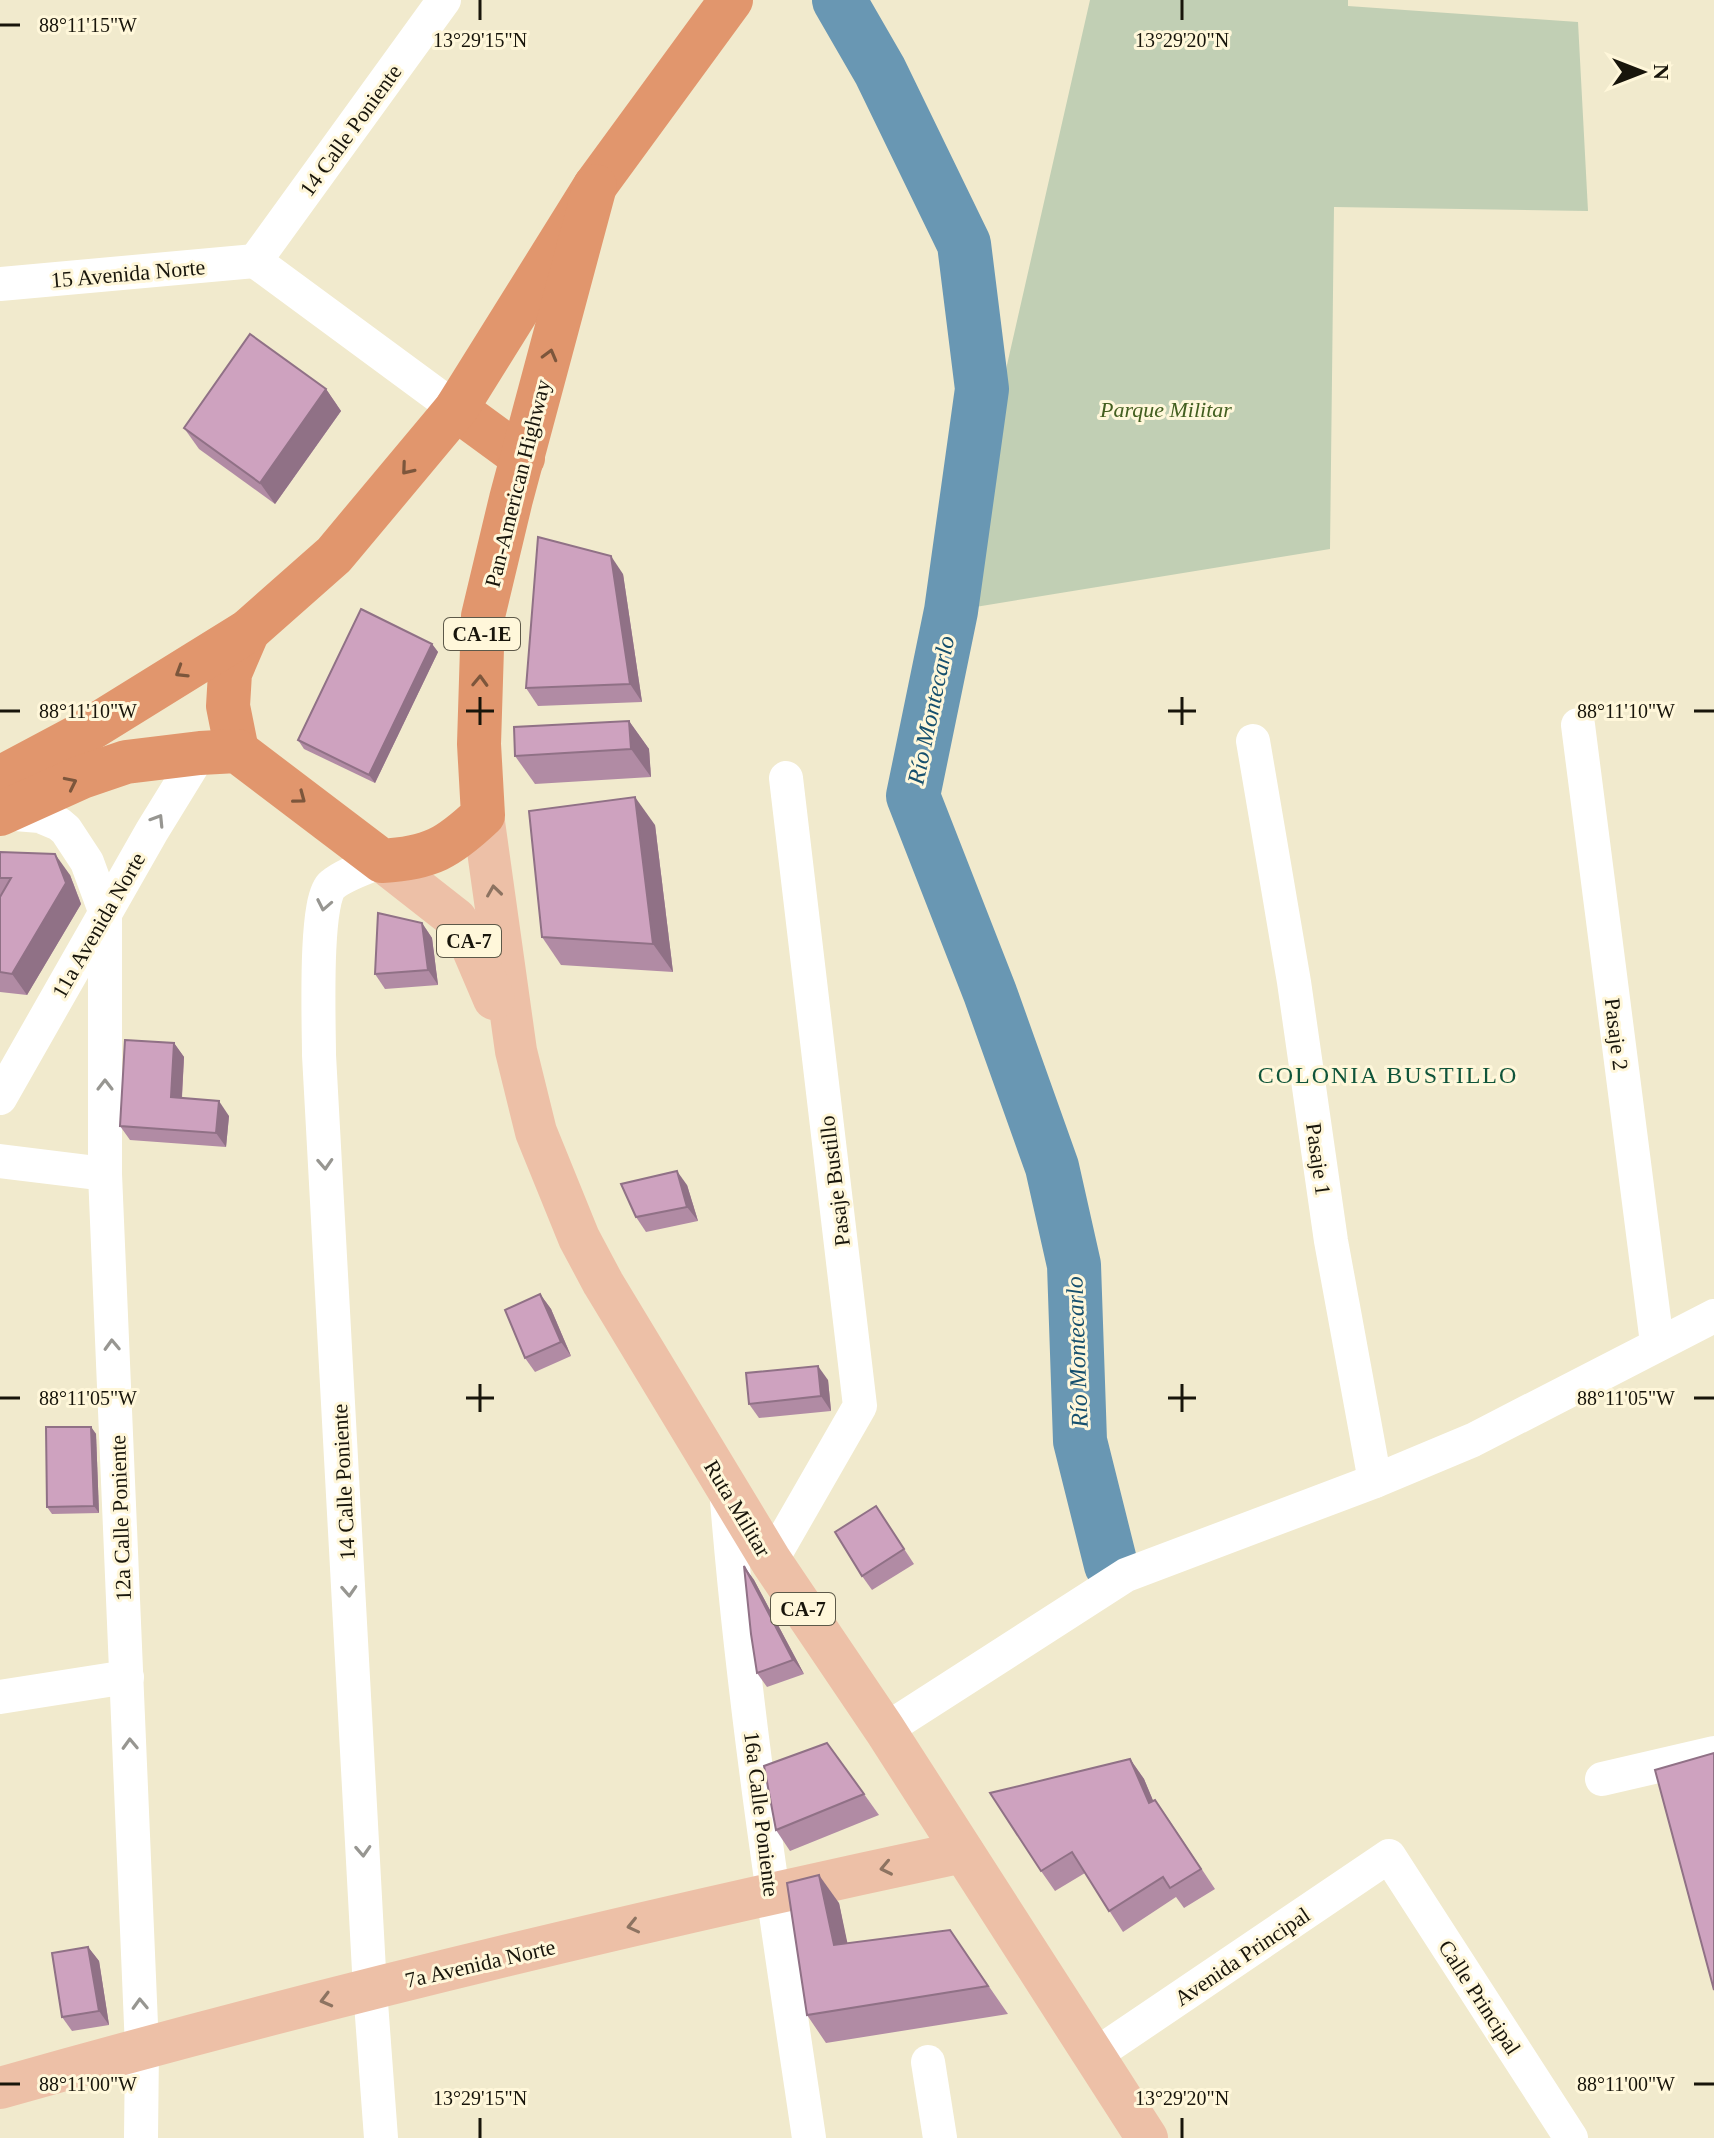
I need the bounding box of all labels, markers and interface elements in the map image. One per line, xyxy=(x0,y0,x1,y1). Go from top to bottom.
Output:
text: 88°11'15"W xyxy=(39,14,137,36)
text: 13°29'15"N xyxy=(433,29,527,51)
text: 13°29'20"N xyxy=(1135,29,1229,51)
north arrow xyxy=(1602,32,1682,112)
street label: 14 Calle Poniente xyxy=(294,60,406,201)
text: N xyxy=(1649,64,1674,80)
street label: 15 Avenida Norte xyxy=(50,254,206,293)
one-way arrow xyxy=(540,349,557,363)
street label: Pan-American Highway xyxy=(480,377,555,590)
park label: Parque Militar xyxy=(1099,397,1232,422)
one-way arrow xyxy=(402,460,417,475)
road number: CA-1E xyxy=(444,618,520,650)
water label: Río Montecarlo xyxy=(902,633,959,788)
one-way arrow xyxy=(176,662,190,677)
one-way arrow xyxy=(471,674,488,687)
text: 88°11'10"W xyxy=(39,700,137,722)
text: 88°11'10"W xyxy=(1577,700,1675,722)
one-way arrow xyxy=(63,777,78,792)
one-way arrow xyxy=(291,789,305,803)
one-way arrow xyxy=(149,814,164,829)
street label: 11a Avenida Norte xyxy=(47,848,150,1002)
one-way arrow xyxy=(486,884,503,898)
one-way arrow xyxy=(316,898,333,911)
road number: CA-7 xyxy=(437,925,501,957)
street label: Pasaje 2 xyxy=(1600,996,1633,1072)
district label: COLONIA BUSTILLO xyxy=(1258,1062,1518,1088)
one-way arrow xyxy=(96,1078,114,1091)
street label: Pasaje Bustillo xyxy=(814,1114,855,1248)
street label: Pasaje 1 xyxy=(1301,1121,1336,1197)
one-way arrow xyxy=(316,1158,333,1171)
water label: Río Montecarlo xyxy=(1061,1276,1093,1429)
one-way arrow xyxy=(104,1338,121,1351)
text: 88°11'05"W xyxy=(39,1387,137,1409)
text: 88°11'05"W xyxy=(1577,1387,1675,1409)
street label: 14 Calle Poniente xyxy=(327,1403,360,1561)
street label: 12a Calle Poniente xyxy=(105,1435,136,1601)
street label: Ruta Militar xyxy=(699,1455,776,1562)
one-way arrow xyxy=(340,1586,357,1598)
road number: CA-7 xyxy=(771,1593,835,1625)
street label: 16a Calle Poniente xyxy=(739,1730,784,1898)
one-way arrow xyxy=(121,1737,138,1750)
one-way arrow xyxy=(354,1845,371,1858)
one-way arrow xyxy=(880,1859,894,1876)
street label: Avenida Principal xyxy=(1170,1902,1315,2011)
one-way arrow xyxy=(627,1917,640,1934)
street label: 7a Avenida Norte xyxy=(402,1934,558,1993)
street label: Calle Principal xyxy=(1433,1935,1526,2059)
one-way arrow xyxy=(319,1991,333,2008)
one-way arrow xyxy=(132,1997,149,2010)
text: 88°11'00"W xyxy=(39,2073,137,2095)
text: 88°11'00"W xyxy=(1577,2073,1675,2095)
text: 13°29'15"N xyxy=(433,2087,527,2109)
text: 13°29'20"N xyxy=(1135,2087,1229,2109)

